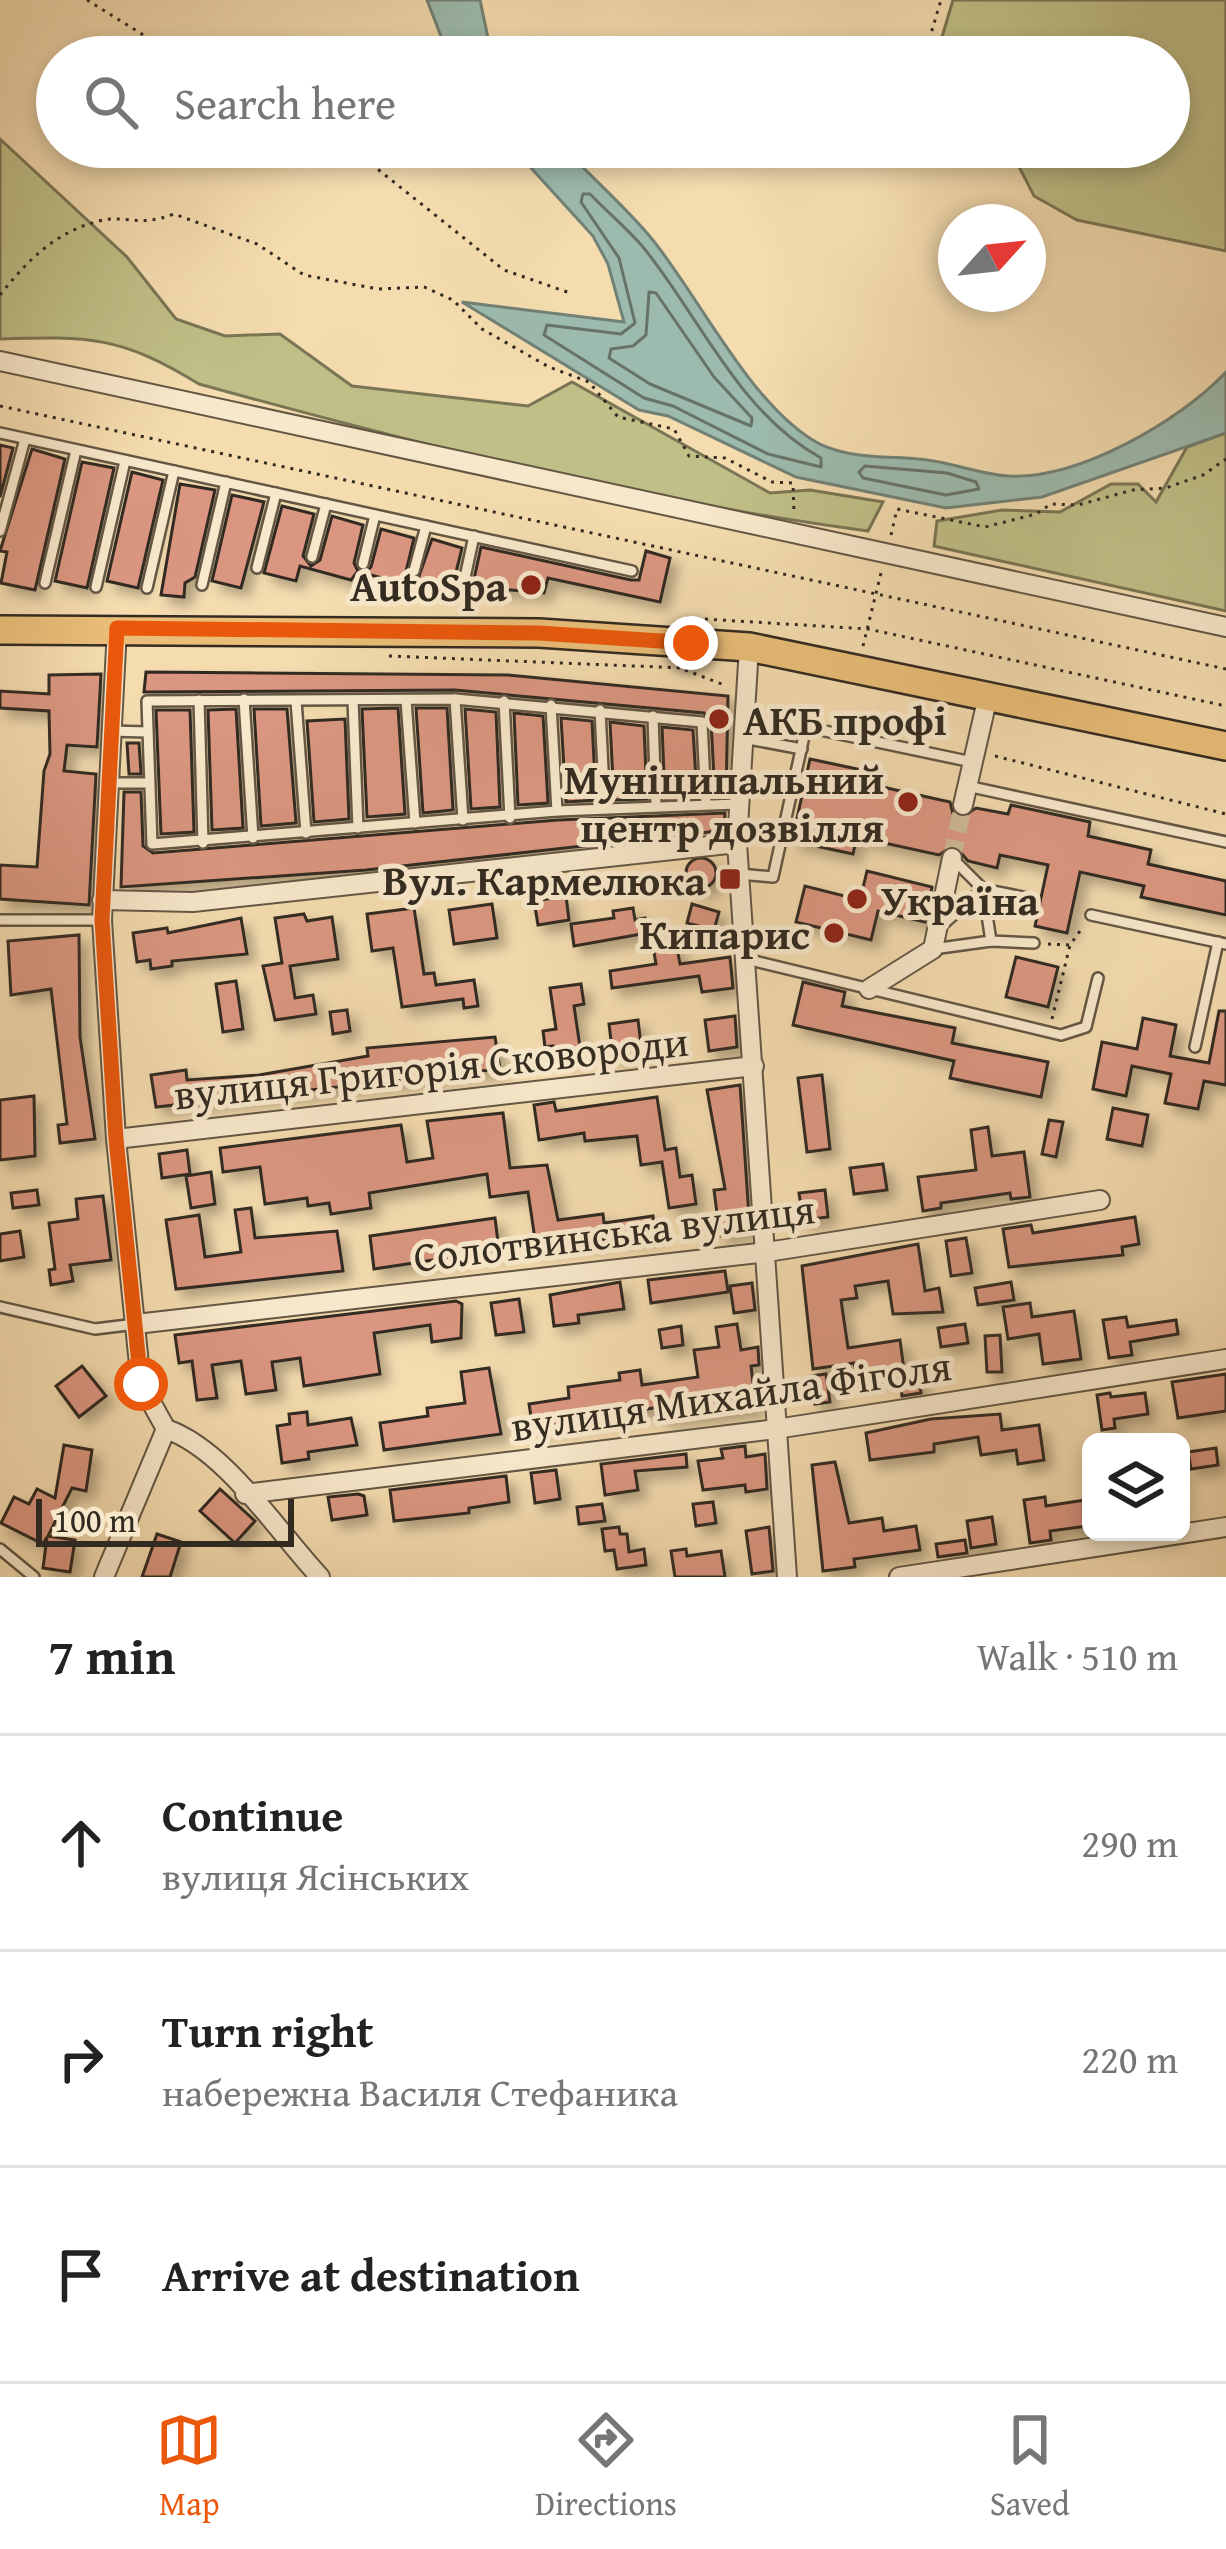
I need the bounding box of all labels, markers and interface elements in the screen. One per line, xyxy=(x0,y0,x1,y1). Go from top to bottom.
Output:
search box xyxy=(36,36,1190,168)
icon: search xyxy=(78,69,144,135)
text: Search here xyxy=(174,70,396,135)
north arrow xyxy=(938,204,1046,312)
place label: AutoSpa xyxy=(350,555,507,616)
marker: AutoSpa xyxy=(518,572,544,598)
route end xyxy=(664,616,718,670)
place label: АКБ профі xyxy=(743,689,947,750)
marker: АКБ профі xyxy=(706,706,732,732)
place label: Муніципальний центр дозвілля xyxy=(564,748,884,857)
marker: Муніципальний центр дозвілля xyxy=(895,789,921,815)
place label: Вул. Кармелюка xyxy=(383,849,706,910)
marker: Вул. Кармелюка xyxy=(717,866,743,892)
place label: Україна xyxy=(881,869,1039,930)
marker: Україна xyxy=(844,886,870,912)
place label: Кипарис xyxy=(639,903,810,964)
marker: Кипарис xyxy=(821,920,847,946)
street label: вулиця Григорія Сковороди xyxy=(171,1010,691,1124)
street label: Солотвинська вулиця xyxy=(410,1177,818,1287)
street label: вулиця Михайла Фіголя xyxy=(507,1334,955,1456)
route start xyxy=(114,1357,168,1411)
map controls xyxy=(1082,1433,1190,1541)
button: layers xyxy=(1082,1433,1190,1541)
scale bar xyxy=(36,1493,294,1546)
text: 100 m xyxy=(54,1496,136,1544)
text: 7 min xyxy=(48,1618,175,1693)
text: Walk · 510 m xyxy=(977,1627,1178,1684)
text: Continue xyxy=(162,1782,343,1847)
icon: ahead xyxy=(48,1810,114,1876)
text: 290 m xyxy=(1081,1814,1178,1871)
text: вулиця Ясінських xyxy=(162,1847,469,1904)
text: Turn right xyxy=(162,1998,374,2063)
icon: right xyxy=(48,2026,114,2092)
text: 220 m xyxy=(1081,2030,1178,2087)
text: набережна Василя Стефаника xyxy=(162,2063,678,2120)
icon: arrive xyxy=(48,2242,114,2308)
text: Arrive at destination xyxy=(162,2242,580,2307)
tab: Map xyxy=(156,2407,222,2527)
tab: Directions xyxy=(535,2407,677,2527)
tab: Saved xyxy=(990,2407,1070,2527)

